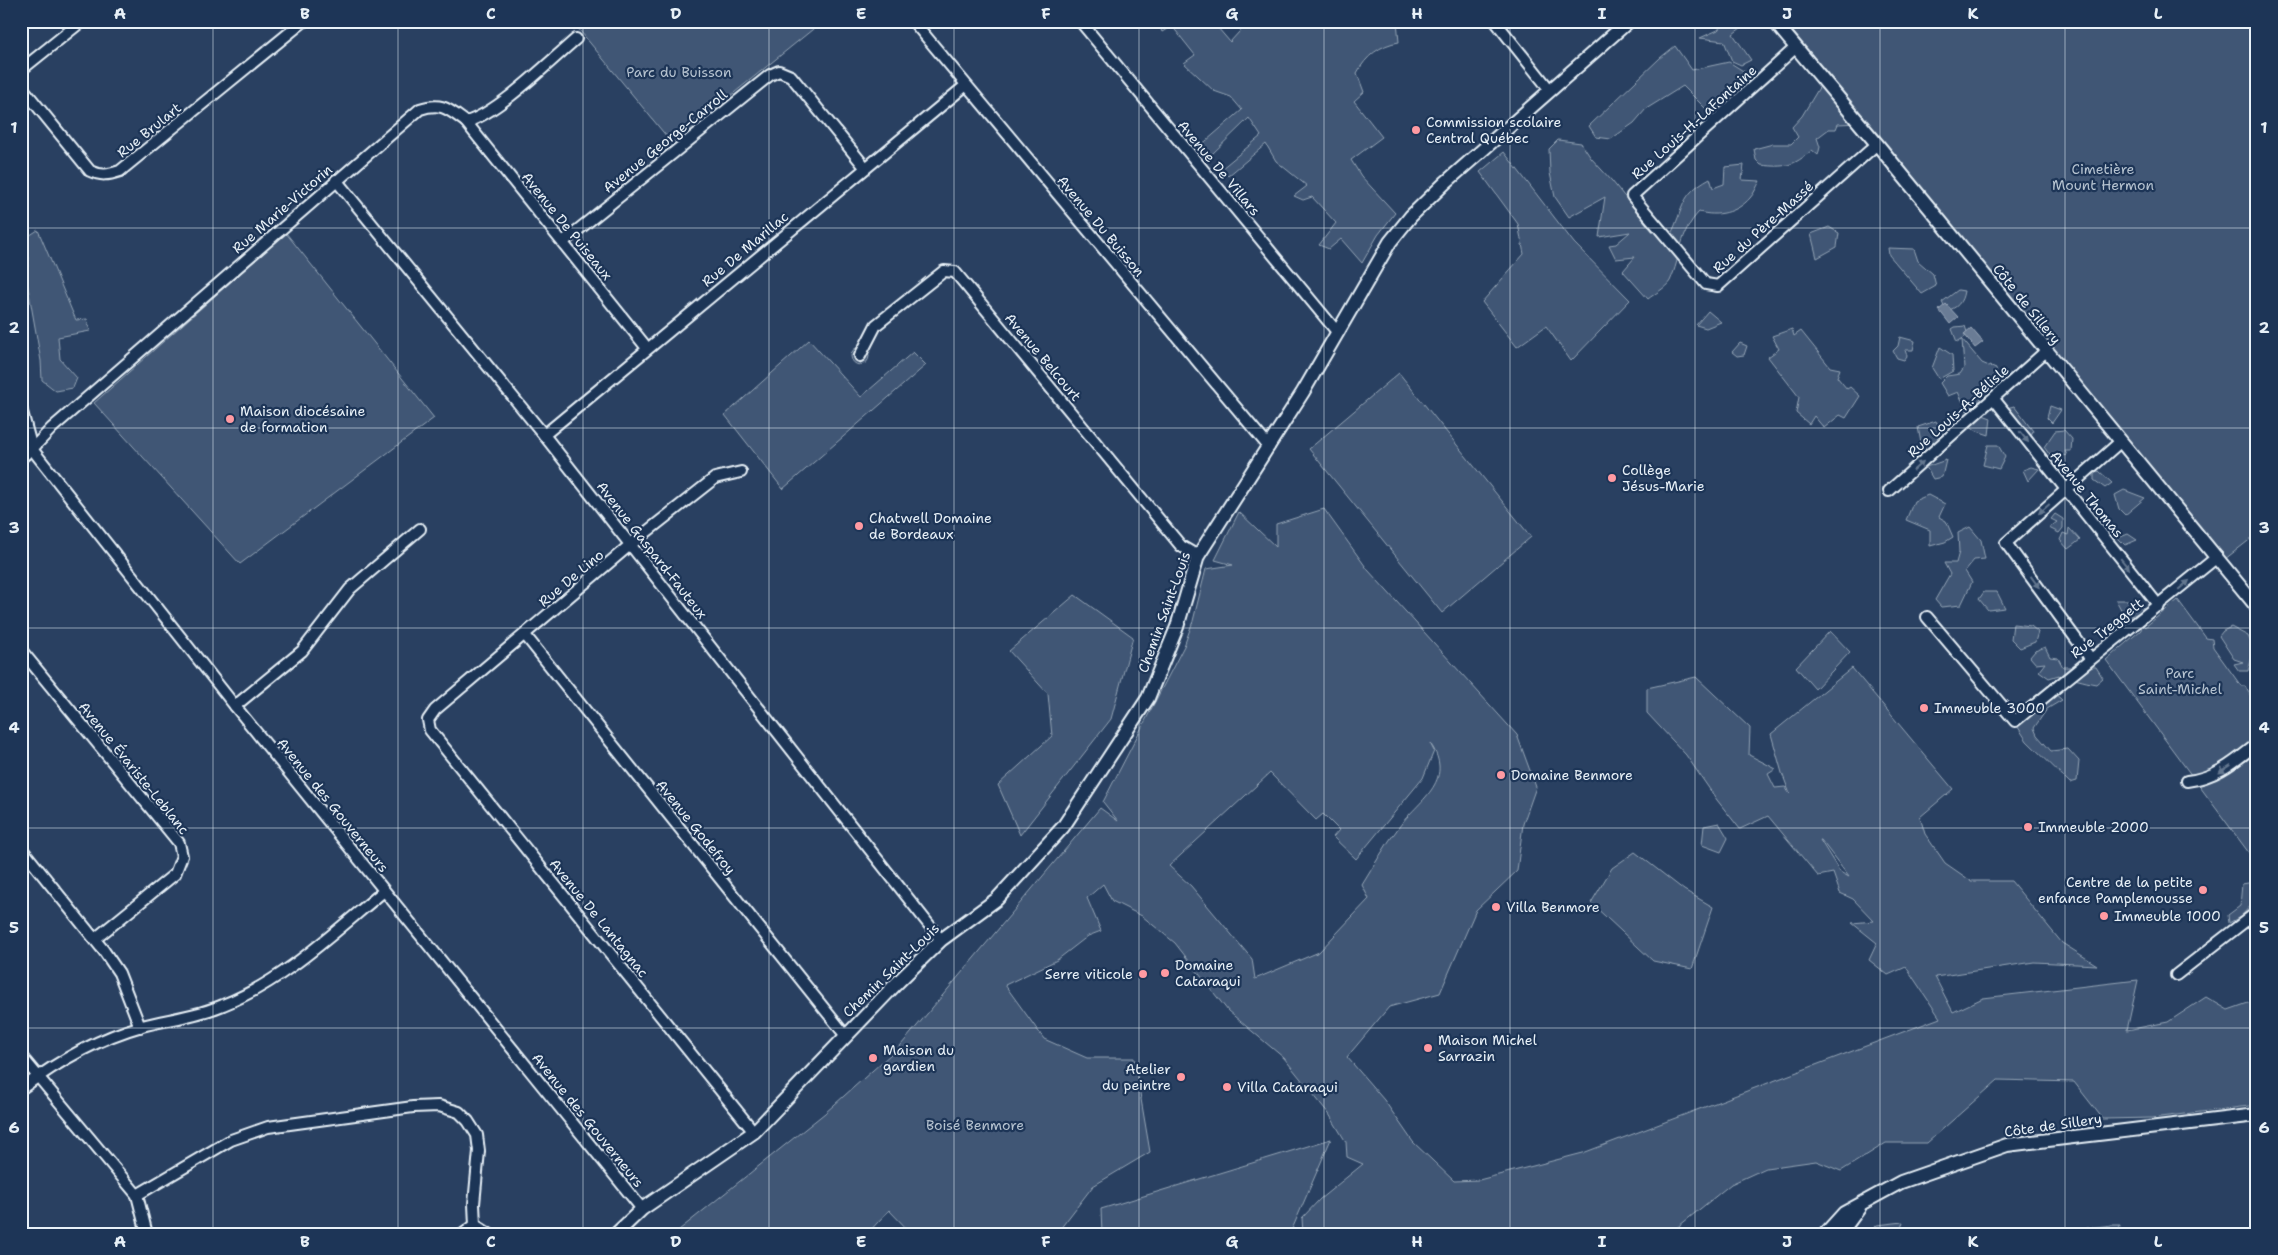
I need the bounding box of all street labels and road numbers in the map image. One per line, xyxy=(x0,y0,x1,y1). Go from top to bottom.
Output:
street label: Rue Louis-H.-LaFontaine xyxy=(1628,61,1760,183)
street label: Avenue George-Carroll xyxy=(599,85,731,197)
street label: Rue Brulart xyxy=(113,99,185,161)
street label: Avenue De Villars xyxy=(1174,117,1264,219)
street label: Rue Marie-Victorin xyxy=(228,160,336,257)
street label: Avenue De Puiseaux xyxy=(518,168,616,284)
street label: Avenue Du Buisson xyxy=(1053,172,1149,281)
street label: Rue du Père-Massé xyxy=(1709,177,1817,277)
street label: Rue De Marillac xyxy=(698,207,792,291)
street label: Côte de Sillery xyxy=(1989,260,2065,348)
street label: Avenue Belcourt xyxy=(1001,309,1085,405)
street label: Rue Louis-A.-Bélisle xyxy=(1904,361,2013,461)
street label: Avenue Thomas xyxy=(2046,447,2128,541)
street label: Avenue Gaspard-Fauteux xyxy=(593,478,711,622)
street label: Rue De Lino xyxy=(535,545,607,611)
street label: Chemin Saint-Louis xyxy=(1134,549,1194,675)
street label: Rue Treggett xyxy=(2067,594,2147,662)
street label: Avenue Évariste-Leblanc xyxy=(75,698,193,838)
street label: Avenue des Gouverneurs xyxy=(273,734,393,876)
street label: Avenue Godefroy xyxy=(652,776,740,878)
street label: Avenue De Lantagnac xyxy=(546,855,652,981)
street label: Chemin Saint-Louis xyxy=(839,919,943,1021)
street label: Avenue des Gouverneurs xyxy=(528,1049,648,1191)
street label: Côte de Sillery xyxy=(2003,1109,2103,1141)

